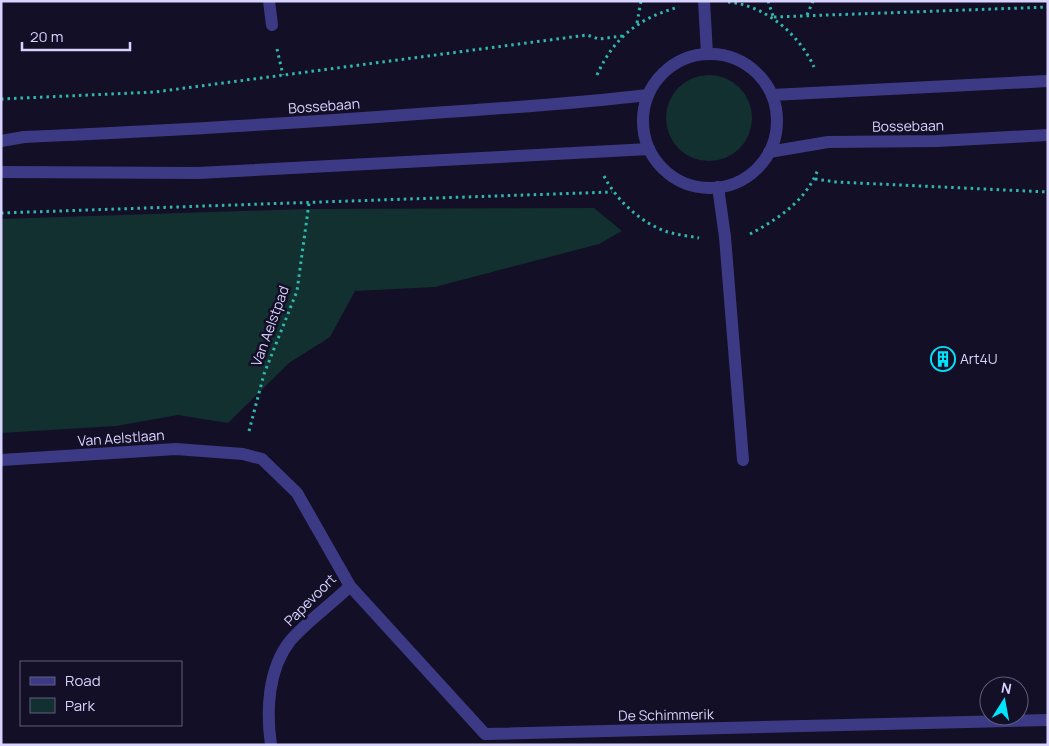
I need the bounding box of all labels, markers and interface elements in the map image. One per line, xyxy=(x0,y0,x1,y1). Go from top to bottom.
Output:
scale bar xyxy=(22,20,130,52)
text: 20 m xyxy=(30,26,63,47)
street label: Bossebaan xyxy=(287,94,360,117)
street label: Bossebaan xyxy=(872,115,944,136)
street label: Van Aelstpad xyxy=(246,283,293,369)
building icon: Art4U xyxy=(930,346,956,372)
place label: Art4U xyxy=(960,349,998,368)
street label: Van Aelstlaan xyxy=(77,425,165,450)
street label: Papevoort xyxy=(280,569,340,630)
legend xyxy=(20,661,182,726)
text: Road xyxy=(65,670,101,691)
north arrow xyxy=(979,676,1029,726)
text: N xyxy=(1000,677,1013,698)
text: Park xyxy=(65,695,95,716)
street label: De Schimmerik xyxy=(618,704,715,725)

